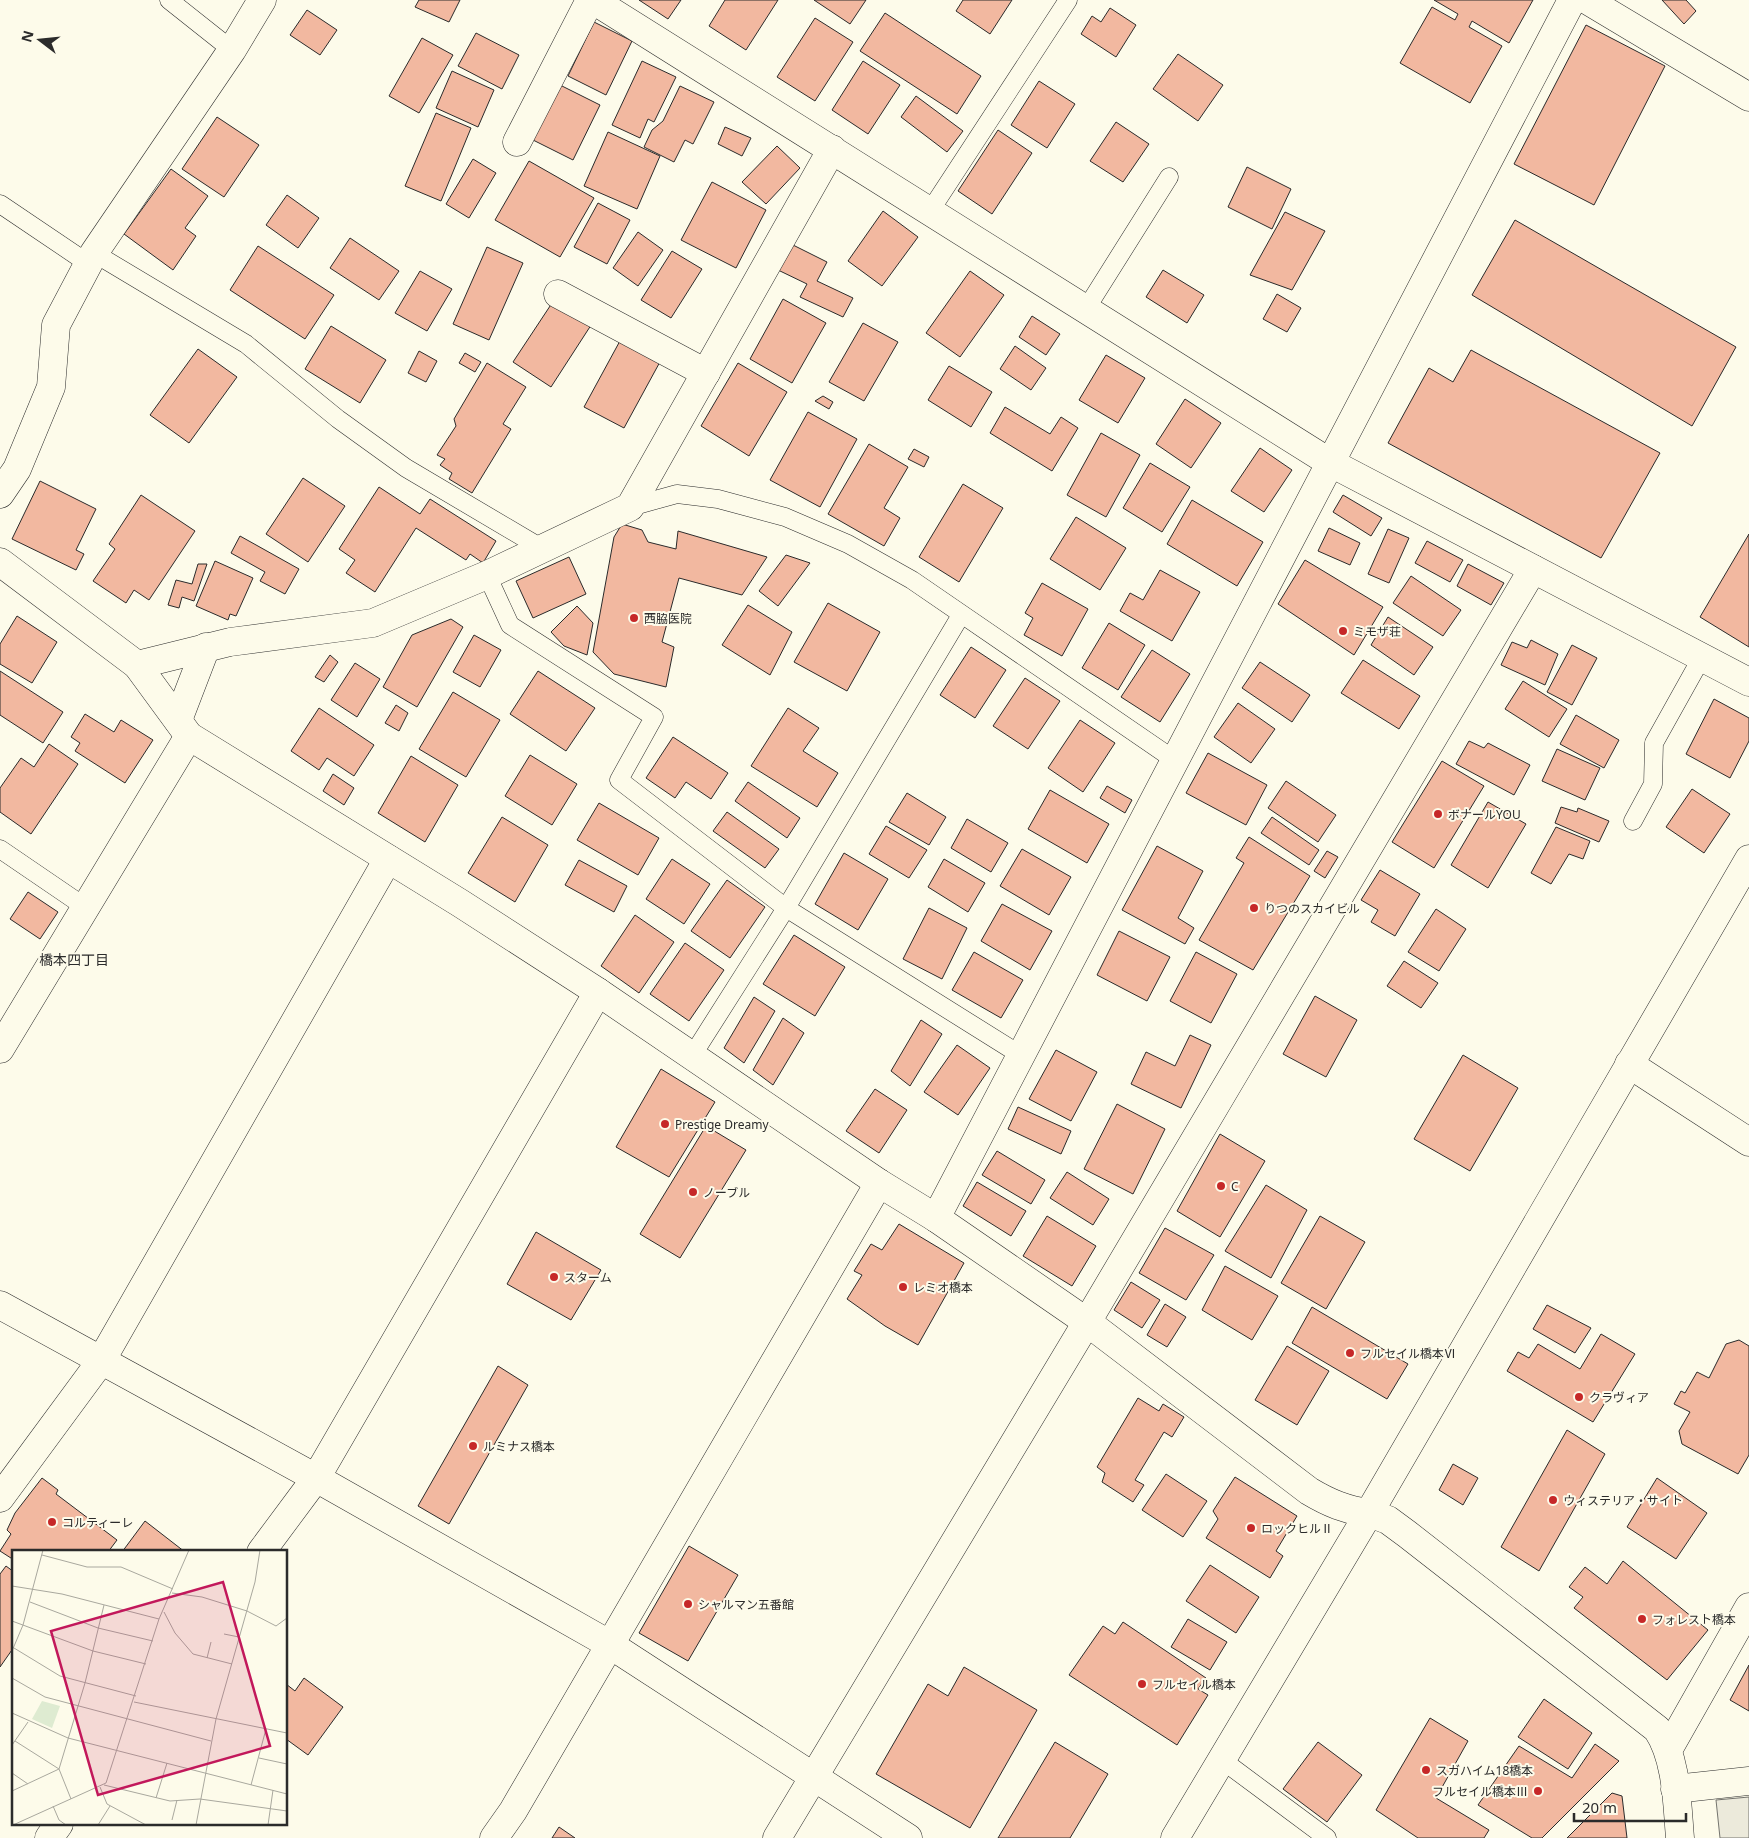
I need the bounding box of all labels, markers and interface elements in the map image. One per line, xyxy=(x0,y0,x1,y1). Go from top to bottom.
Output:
north arrow xyxy=(15,15,65,65)
text: N xyxy=(16,28,38,44)
place label: 西脇医院 xyxy=(644,610,692,627)
marker: 西脇医院 xyxy=(628,612,640,624)
place label: ミモザ荘 xyxy=(1353,623,1401,640)
marker: ミモザ荘 xyxy=(1337,625,1349,637)
place label: ボナールYOU xyxy=(1448,806,1521,823)
marker: ボナールYOU xyxy=(1432,808,1444,820)
place label: りつのスカイビル xyxy=(1264,900,1360,917)
marker: りつのスカイビル xyxy=(1248,902,1260,914)
district label: 橋本四丁目 xyxy=(39,950,109,969)
place label: Prestige Dreamy xyxy=(675,1116,769,1133)
marker: Prestige Dreamy xyxy=(659,1118,671,1130)
place label: C xyxy=(1231,1178,1239,1195)
marker: C xyxy=(1215,1180,1227,1192)
place label: ノーブル xyxy=(703,1184,750,1201)
marker: ノーブル xyxy=(687,1186,699,1198)
place label: スターム xyxy=(564,1269,612,1286)
marker: スターム xyxy=(548,1271,560,1283)
place label: レミオ橋本 xyxy=(913,1279,973,1296)
marker: レミオ橋本 xyxy=(897,1281,909,1293)
place label: フルセイル橋本Ⅵ xyxy=(1360,1345,1456,1362)
marker: フルセイル橋本Ⅵ xyxy=(1344,1347,1356,1359)
place label: クラヴィア xyxy=(1589,1389,1649,1406)
marker: クラヴィア xyxy=(1573,1391,1585,1403)
place label: ルミナス橋本 xyxy=(483,1438,555,1455)
marker: ルミナス橋本 xyxy=(467,1440,479,1452)
place label: ウィステリア・サイト xyxy=(1563,1492,1683,1509)
marker: ウィステリア・サイト xyxy=(1547,1494,1559,1506)
place label: コルティーレ xyxy=(62,1514,133,1531)
marker: コルティーレ xyxy=(46,1516,58,1528)
place label: ロックヒルⅡ xyxy=(1261,1520,1333,1537)
marker: ロックヒルⅡ xyxy=(1245,1522,1257,1534)
inset map xyxy=(12,1550,288,1826)
place label: シャルマン五番館 xyxy=(698,1596,794,1613)
marker: シャルマン五番館 xyxy=(682,1598,694,1610)
place label: フォレスト橋本 xyxy=(1652,1611,1736,1628)
marker: フォレスト橋本 xyxy=(1636,1613,1648,1625)
place label: フルセイル橋本 xyxy=(1152,1676,1236,1693)
marker: フルセイル橋本 xyxy=(1136,1678,1148,1690)
place label: スガハイム18橋本 xyxy=(1436,1762,1533,1779)
marker: スガハイム18橋本 xyxy=(1420,1764,1432,1776)
place label: フルセイル橋本Ⅲ xyxy=(1432,1783,1528,1800)
marker: フルセイル橋本Ⅲ xyxy=(1532,1785,1544,1797)
scale bar xyxy=(1574,1790,1686,1822)
text: 20 m xyxy=(1582,1797,1617,1817)

